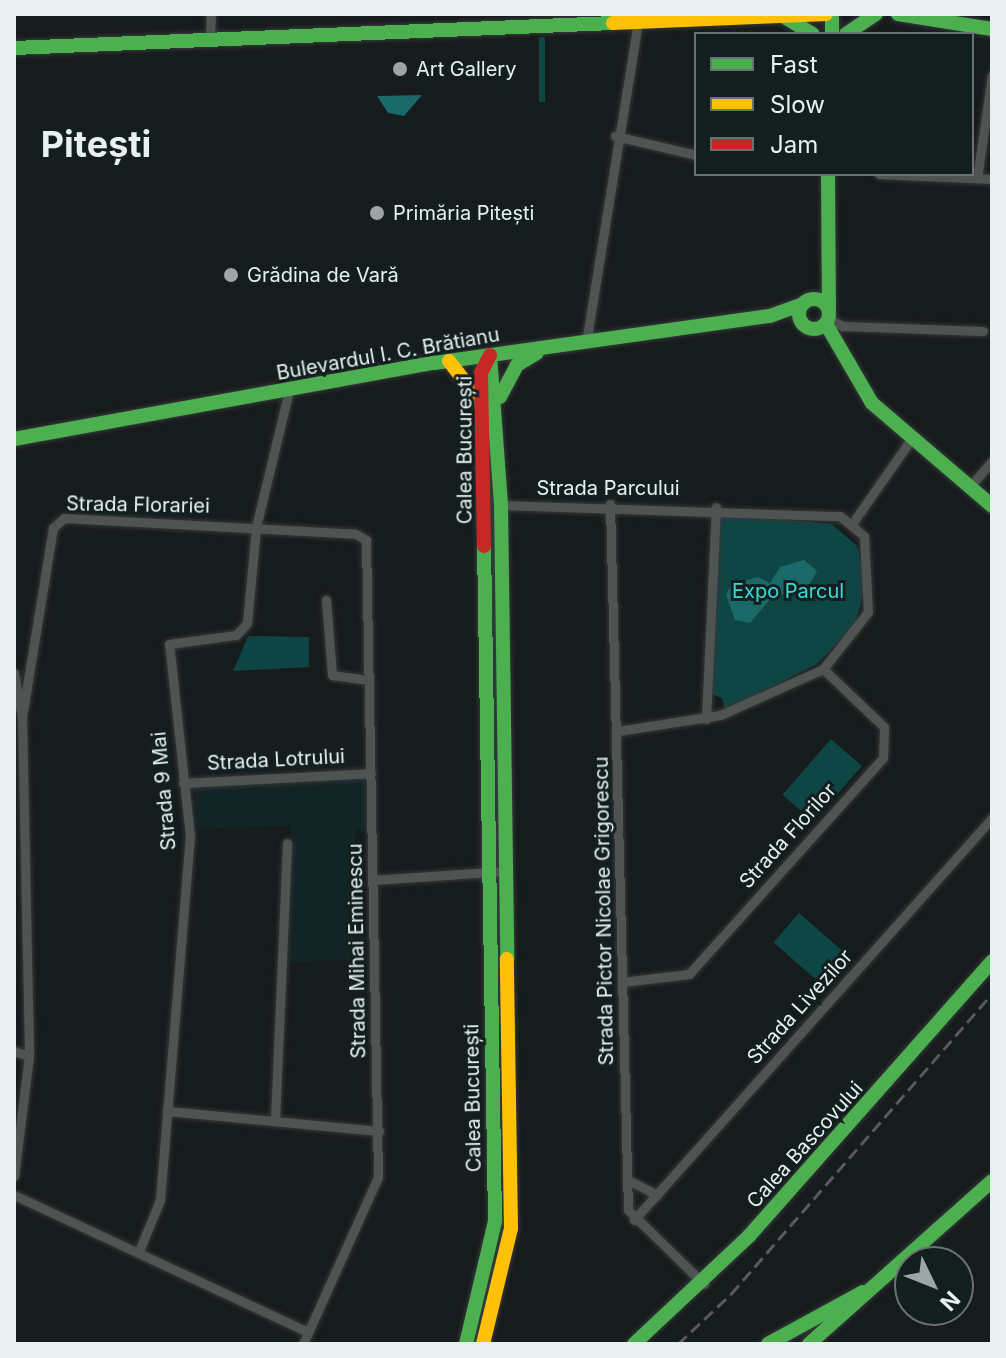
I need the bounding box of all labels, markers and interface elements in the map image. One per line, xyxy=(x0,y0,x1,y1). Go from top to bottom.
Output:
legend xyxy=(694,32,974,176)
text: Fast xyxy=(770,50,818,79)
place label: Art Gallery xyxy=(416,57,516,81)
marker: Art Gallery xyxy=(391,60,409,78)
text: Slow xyxy=(770,90,825,119)
district label: Pitești xyxy=(41,123,151,167)
text: Jam xyxy=(770,130,818,159)
place label: Primăria Pitești xyxy=(393,201,534,225)
marker: Primăria Pitești xyxy=(368,204,386,222)
place label: Grădina de Vară xyxy=(247,263,399,287)
marker: Grădina de Vară xyxy=(222,266,240,284)
street label: Bulevardul I. C. Brătianu xyxy=(275,323,501,385)
street label: Calea București xyxy=(453,376,477,524)
street label: Strada Parcului xyxy=(536,476,680,500)
street label: Strada Florariei xyxy=(66,492,210,518)
park label: Expo Parcul xyxy=(732,579,844,603)
street label: Strada 9 Mai xyxy=(147,730,181,852)
street label: Strada Lotrului xyxy=(206,744,346,776)
street label: Strada Pictor Nicolae Grigorescu xyxy=(589,756,619,1066)
street label: Strada Florilor xyxy=(735,779,841,893)
street label: Strada Mihai Eminescu xyxy=(343,843,371,1059)
street label: Strada Livezilor xyxy=(742,945,858,1069)
street label: Calea București xyxy=(460,1024,486,1172)
street label: Calea Bascovului xyxy=(742,1077,868,1213)
north arrow xyxy=(894,1246,974,1326)
text: N xyxy=(935,1286,965,1316)

